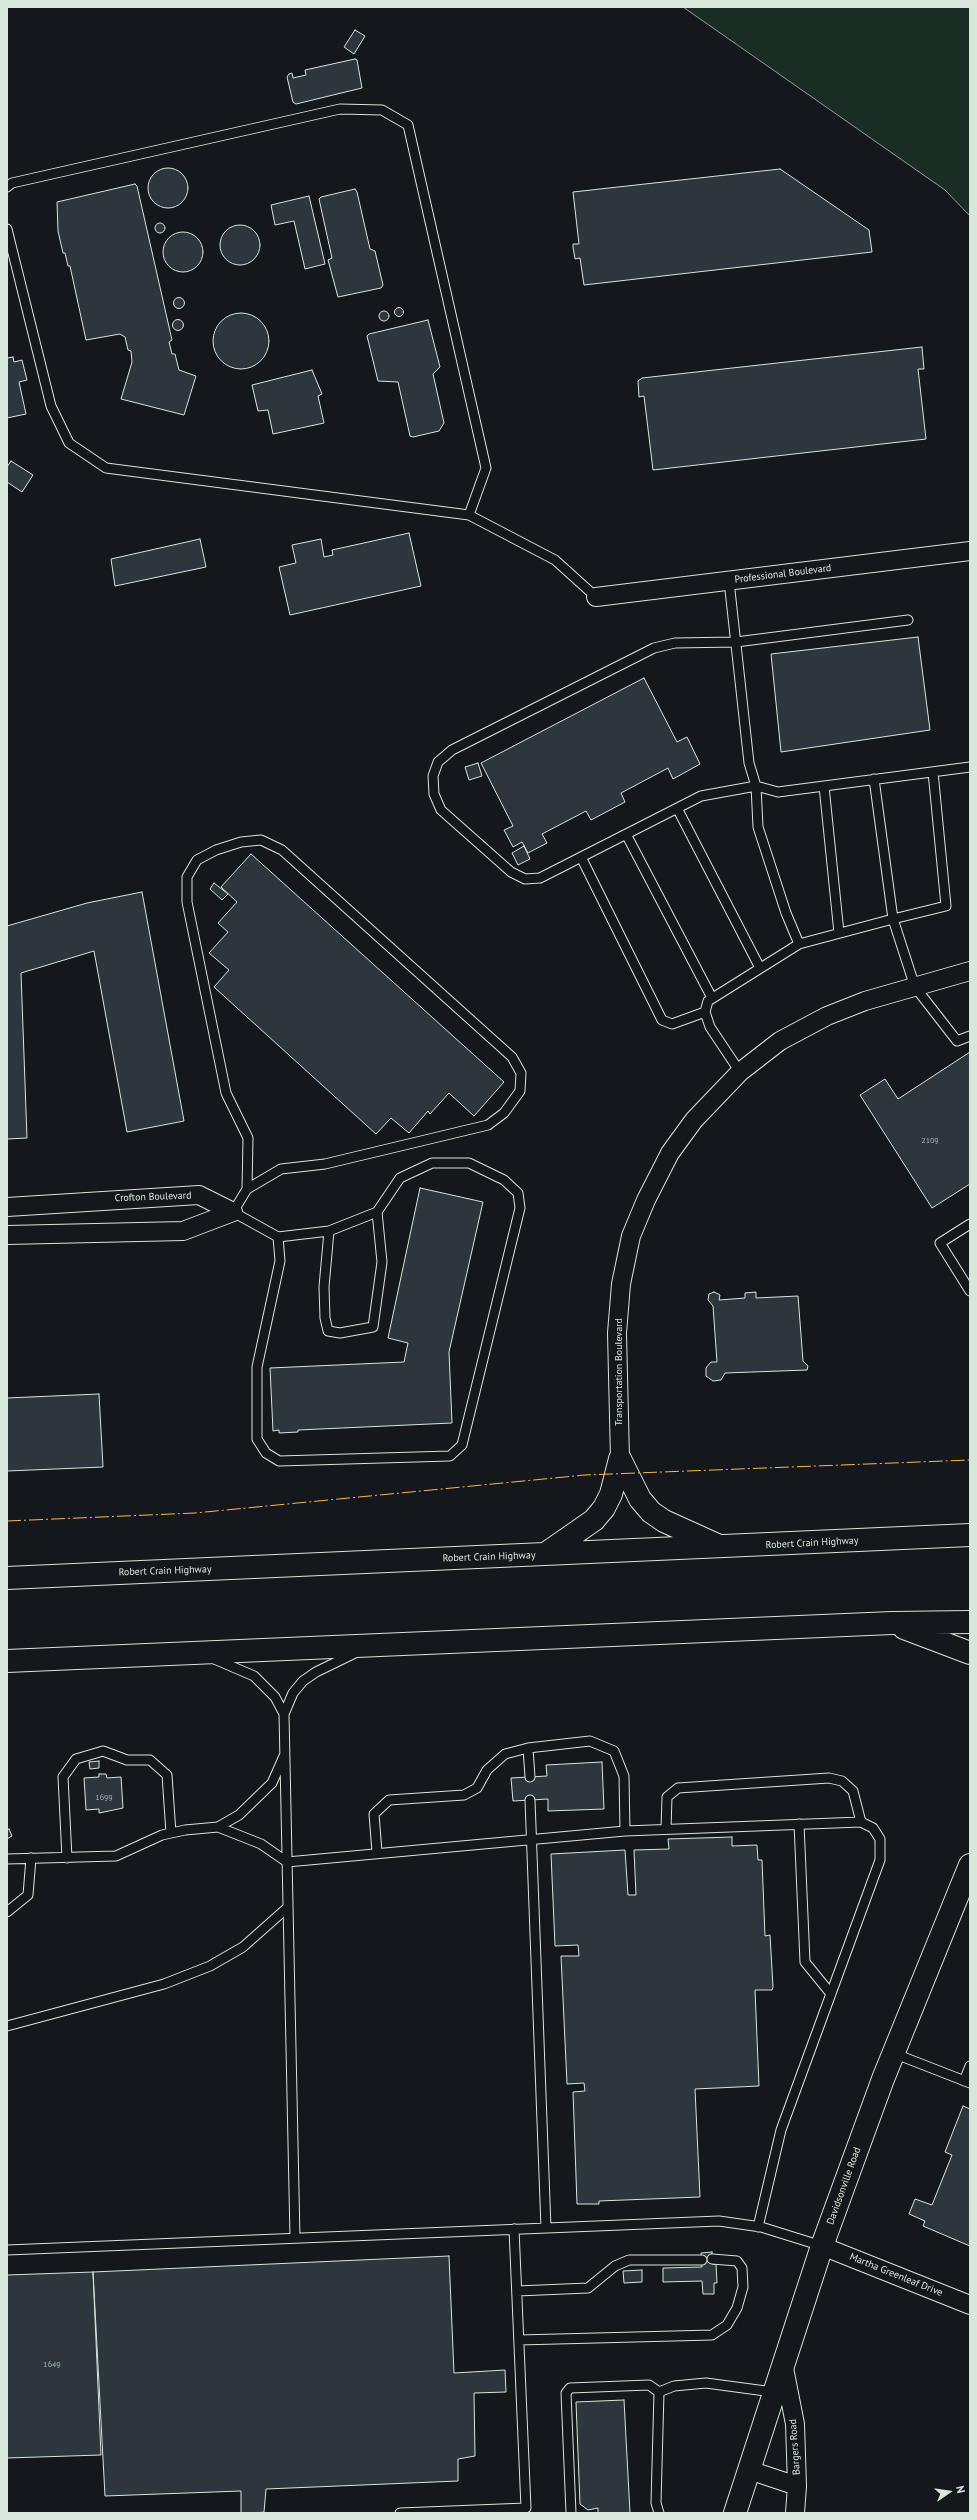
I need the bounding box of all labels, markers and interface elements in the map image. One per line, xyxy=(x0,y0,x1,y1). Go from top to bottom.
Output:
street label: Professional Boulevard xyxy=(734,562,832,586)
house number: 2109 xyxy=(921,1136,939,1146)
street label: Crofton Boulevard xyxy=(114,1190,192,1204)
street label: Transportation Boulevard xyxy=(613,1318,625,1426)
street label: Robert Crain Highway xyxy=(765,1535,859,1551)
street label: Robert Crain Highway xyxy=(442,1549,536,1565)
street label: Robert Crain Highway xyxy=(118,1563,212,1579)
house number: 1699 xyxy=(95,1793,113,1803)
street label: Davidsonville Road xyxy=(824,2146,864,2226)
street label: Martha Greenleaf Drive xyxy=(848,2251,944,2299)
house number: 1649 xyxy=(43,2360,61,2370)
street label: Bargers Road xyxy=(787,2419,803,2475)
north arrow xyxy=(929,2472,969,2512)
text: N xyxy=(953,2484,968,2494)

